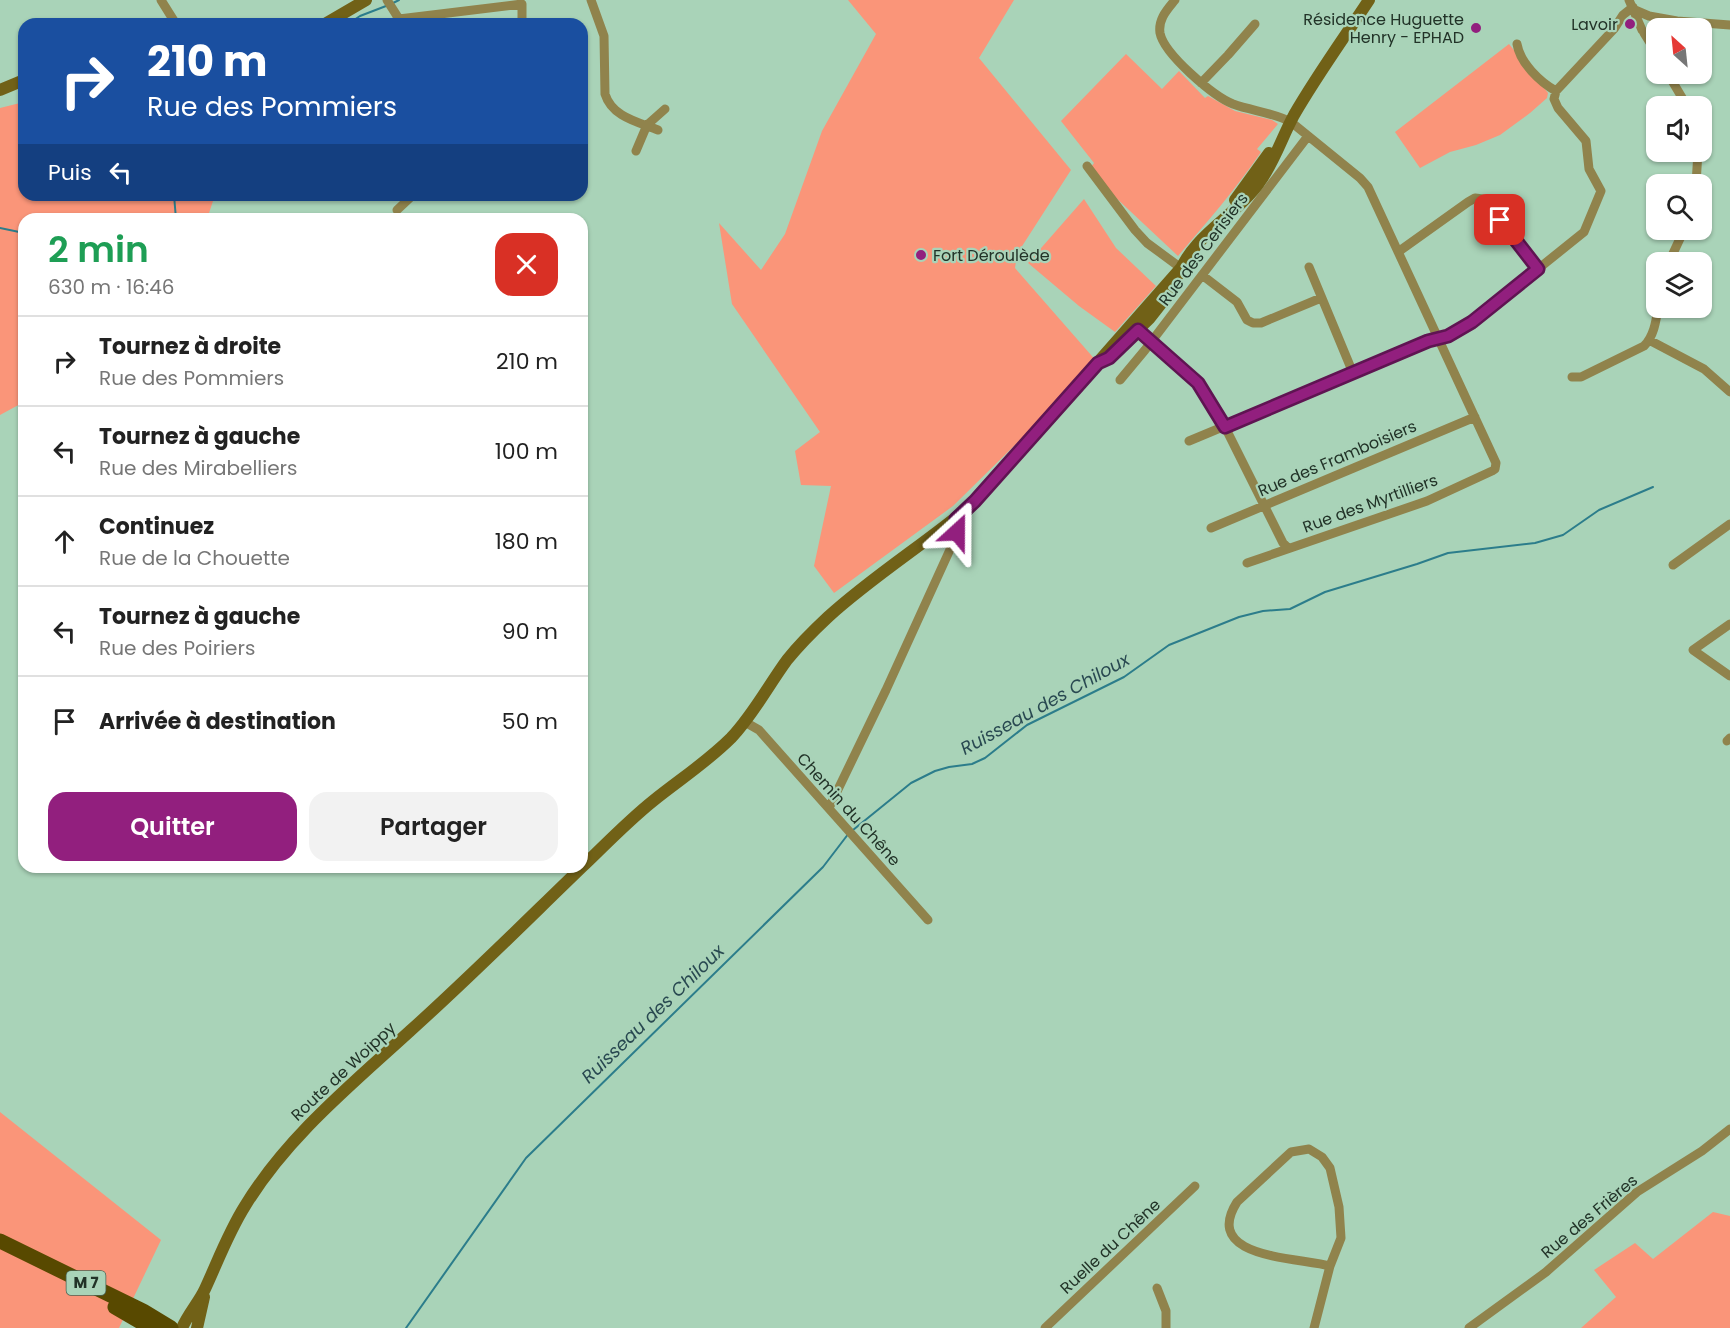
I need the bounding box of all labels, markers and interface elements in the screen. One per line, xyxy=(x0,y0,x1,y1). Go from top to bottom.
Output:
place label: Résidence Huguette Henry - EPHAD xyxy=(1303,8,1464,49)
place label: Lavoir xyxy=(1571,13,1618,36)
marker: Lavoir xyxy=(1623,17,1637,31)
north arrow xyxy=(1646,18,1712,84)
map controls xyxy=(1646,18,1712,318)
marker: Résidence Huguette Henry - EPHAD xyxy=(1469,21,1483,35)
text: 210 m xyxy=(147,32,268,91)
icon: right xyxy=(48,42,126,120)
text: Rue des Pommiers xyxy=(147,88,397,125)
button: sound xyxy=(1646,96,1712,162)
icon: left xyxy=(104,156,137,189)
text: Puis xyxy=(48,157,92,188)
button: search xyxy=(1646,174,1712,240)
street label: Rue des Cerisiers xyxy=(1153,188,1254,311)
pin xyxy=(1474,194,1525,245)
icon: arrive xyxy=(1483,203,1516,236)
text: 2 min xyxy=(48,224,149,275)
button: close xyxy=(495,233,558,296)
place label: Fort Déroulède xyxy=(933,244,1050,267)
marker: Fort Déroulède xyxy=(914,248,928,262)
button: layers xyxy=(1646,252,1712,318)
text: 630 m · 16:46 xyxy=(48,273,175,301)
text: Tournez à droite xyxy=(99,331,281,362)
icon: right xyxy=(48,345,81,378)
text: 210 m xyxy=(496,346,558,377)
text: Rue des Pommiers xyxy=(99,364,284,392)
street label: Rue des Framboisiers xyxy=(1254,415,1420,502)
text: Tournez à gauche xyxy=(99,421,300,452)
icon: left xyxy=(48,435,81,468)
text: 100 m xyxy=(495,436,558,467)
text: Rue des Mirabelliers xyxy=(99,454,298,482)
street label: Rue des Myrtilliers xyxy=(1299,468,1441,539)
position arrow xyxy=(925,500,989,564)
text: Continuez xyxy=(99,511,214,542)
icon: ahead xyxy=(48,525,81,558)
text: 180 m xyxy=(495,526,558,557)
text: Rue de la Chouette xyxy=(99,544,290,572)
text: Tournez à gauche xyxy=(99,601,300,632)
icon: left xyxy=(48,615,81,648)
text: 90 m xyxy=(502,616,558,647)
text: Rue des Poiriers xyxy=(99,634,255,662)
water label: Ruisseau des Chiloux xyxy=(956,646,1135,761)
icon: arrive xyxy=(48,705,81,738)
text: Arrivée à destination xyxy=(99,706,336,737)
text: 50 m xyxy=(502,706,558,737)
street label: Chemin du Chêne xyxy=(791,748,906,871)
button: Quitter xyxy=(48,792,297,861)
button: Partager xyxy=(309,792,558,861)
water label: Ruisseau des Chiloux xyxy=(576,938,731,1089)
street label: Route de Woippy xyxy=(286,1017,401,1126)
street label: Rue des Frières xyxy=(1536,1169,1643,1264)
street label: Ruelle du Chêne xyxy=(1055,1194,1166,1299)
road number: M 7 xyxy=(66,1271,106,1295)

